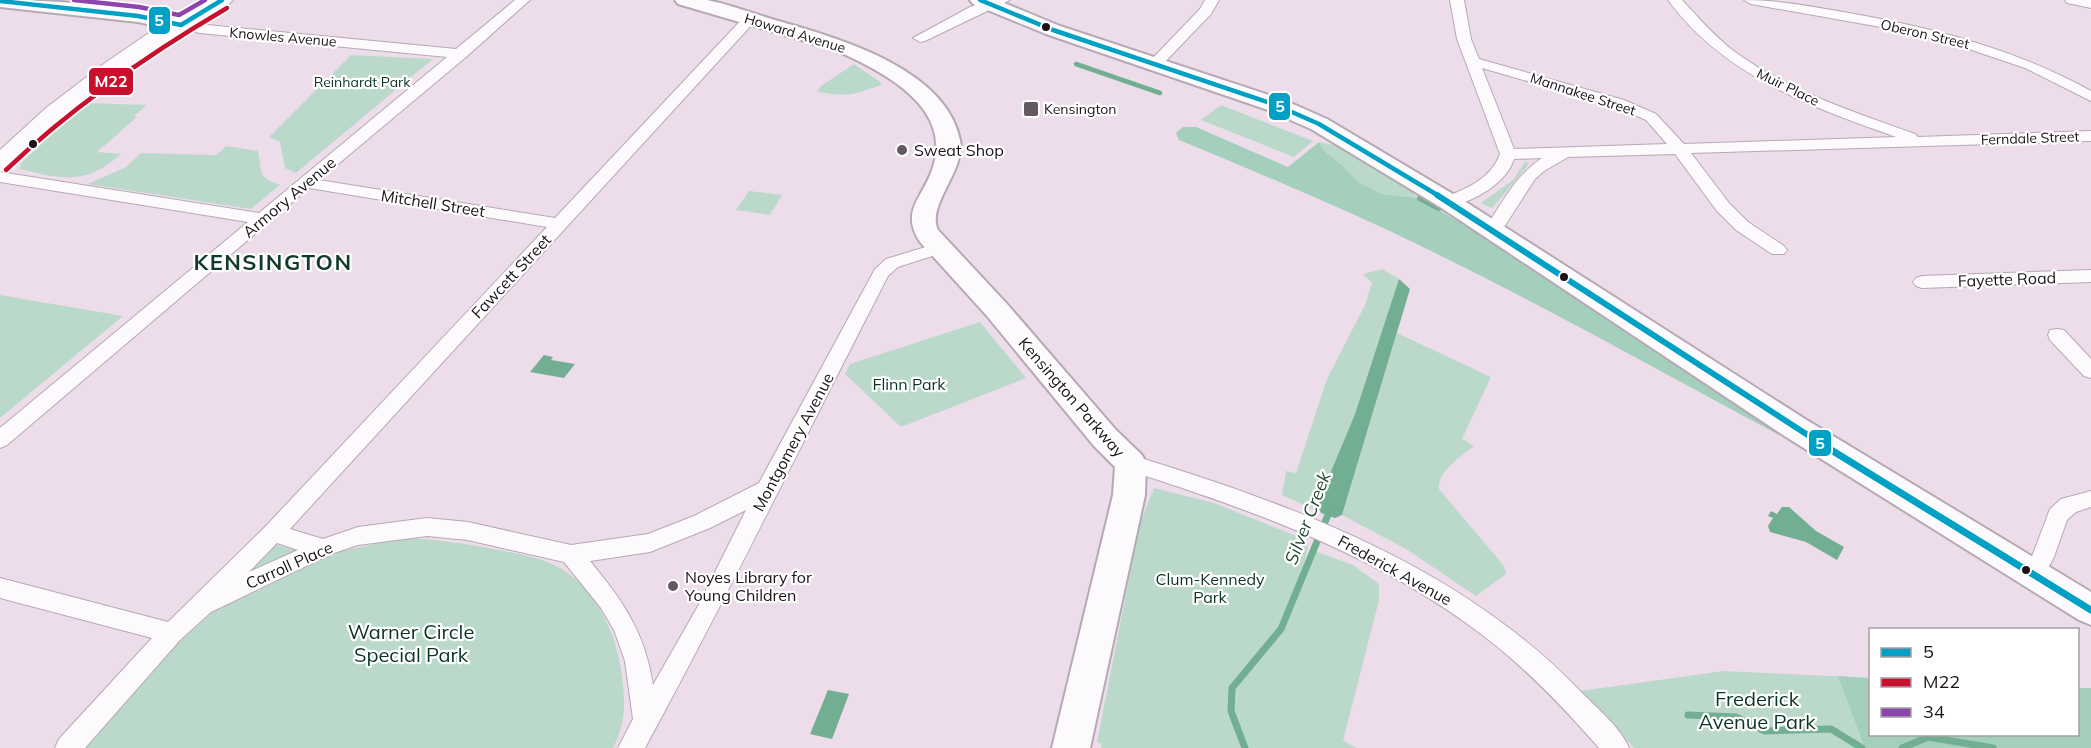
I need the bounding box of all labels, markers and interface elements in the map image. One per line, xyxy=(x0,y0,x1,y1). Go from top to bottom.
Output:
line badge: 5 xyxy=(148,6,171,35)
street label: Howard Avenue xyxy=(742,9,848,57)
text: 5 xyxy=(154,10,164,30)
street label: Oberon Street xyxy=(1879,15,1971,53)
unlabelled marker xyxy=(1040,21,1052,33)
street label: Knowles Avenue xyxy=(229,23,337,51)
street label: Muir Place xyxy=(1754,64,1822,110)
line badge: M22 xyxy=(88,67,134,96)
street label: Mannakee Street xyxy=(1528,68,1638,120)
text: M22 xyxy=(94,71,128,91)
park label: Reinhardt Park xyxy=(314,73,411,91)
line badge: 5 xyxy=(1268,92,1291,121)
text: 5 xyxy=(1275,96,1285,116)
marker: Kensington xyxy=(1022,100,1040,118)
place label: Kensington xyxy=(1044,100,1117,118)
street label: Ferndale Street xyxy=(1980,127,2080,149)
unlabelled marker xyxy=(27,138,39,150)
place label: Sweat Shop xyxy=(914,140,1004,160)
marker: Sweat Shop xyxy=(895,143,909,157)
street label: Armory Avenue xyxy=(238,152,340,242)
street label: Mitchell Street xyxy=(380,185,487,221)
street label: Fawcett Street xyxy=(467,229,555,322)
district label: KENSINGTON xyxy=(194,248,353,276)
street label: Fayette Road xyxy=(1958,267,2056,291)
unlabelled marker xyxy=(1558,271,1570,283)
street label: Kensington Parkway xyxy=(1015,333,1130,461)
street label: Montgomery Avenue xyxy=(748,369,838,515)
park label: Flinn Park xyxy=(872,374,946,394)
line badge: 5 xyxy=(1808,429,1832,457)
text: 5 xyxy=(1815,433,1825,453)
water label: Silver Creek xyxy=(1279,467,1336,568)
street label: Frederick Avenue xyxy=(1335,530,1455,610)
street label: Carroll Place xyxy=(242,537,336,593)
unlabelled marker xyxy=(2020,564,2032,576)
place label: Noyes Library for Young Children xyxy=(684,567,812,605)
park label: Clum-Kennedy Park xyxy=(1155,569,1265,607)
marker: Noyes Library for Young Children xyxy=(666,579,680,593)
park label: Warner Circle Special Park xyxy=(348,619,474,667)
legend xyxy=(1869,628,2079,736)
text: 5 xyxy=(1923,640,1934,663)
text: M22 xyxy=(1923,670,1960,693)
park label: Frederick Avenue Park xyxy=(1699,686,1816,734)
text: 34 xyxy=(1923,700,1945,723)

